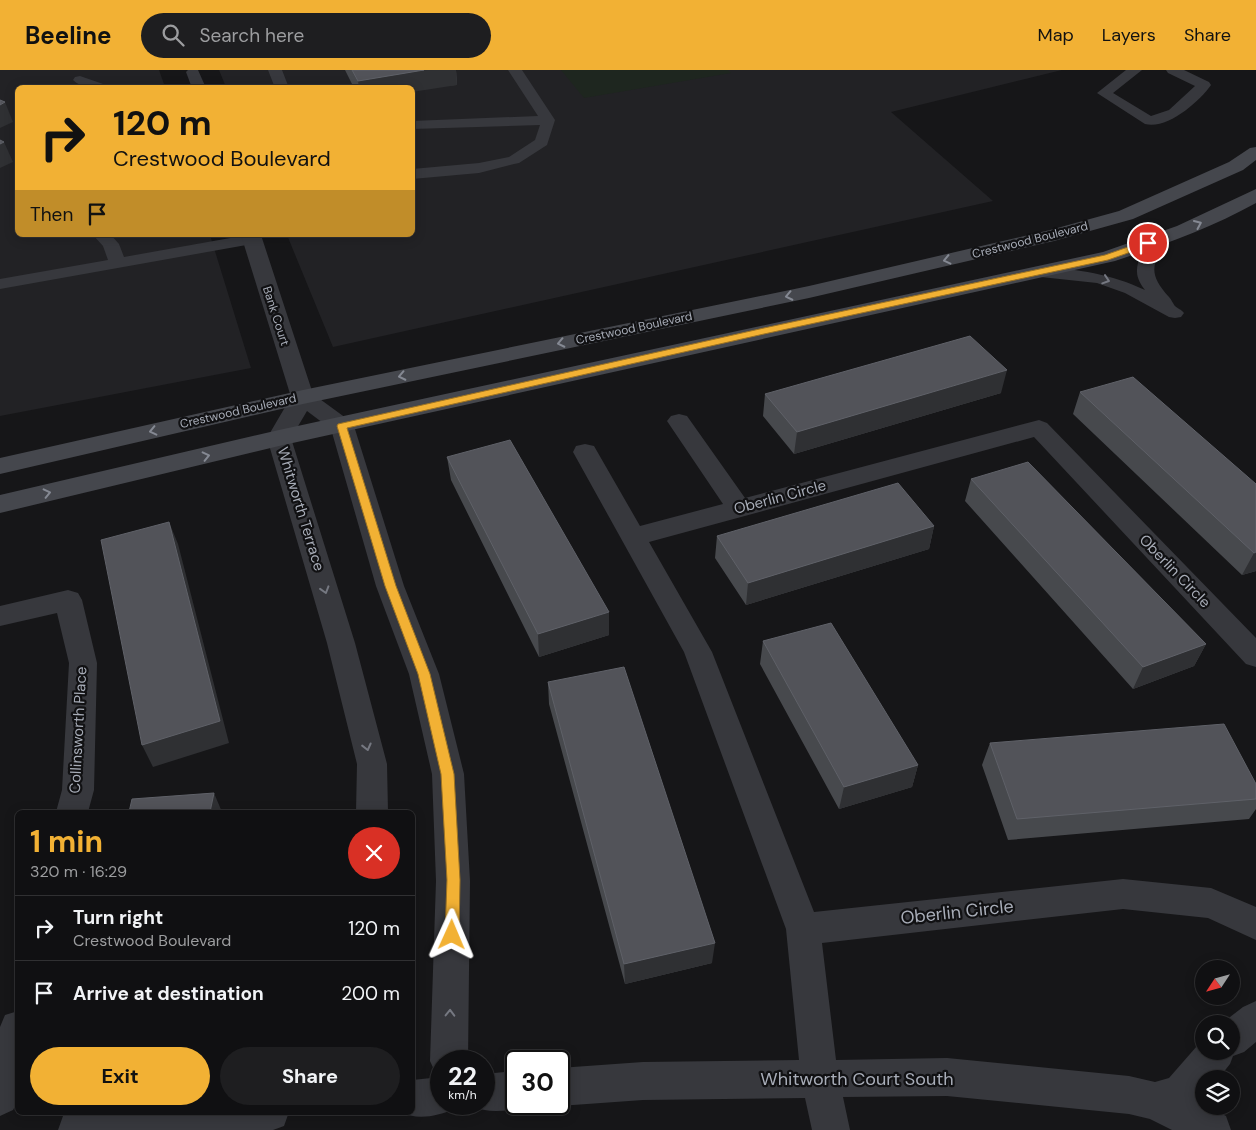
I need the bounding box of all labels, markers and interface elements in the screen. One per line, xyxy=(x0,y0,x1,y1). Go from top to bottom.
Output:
search box xyxy=(141,13,491,58)
text: Beeline xyxy=(25,20,111,51)
icon: search xyxy=(159,21,187,49)
text: Search here xyxy=(199,23,304,48)
text: Map xyxy=(1038,23,1074,47)
text: Layers xyxy=(1102,23,1156,47)
text: Share xyxy=(1184,23,1231,47)
text: 120 m xyxy=(113,100,212,146)
icon: right xyxy=(30,105,95,170)
text: Crestwood Boulevard xyxy=(113,144,331,173)
icon: arrive xyxy=(83,200,111,228)
text: Then xyxy=(30,202,73,227)
street label: Crestwood Boulevard xyxy=(970,218,1090,262)
one-way arrow xyxy=(1193,219,1202,230)
pin xyxy=(1127,222,1169,264)
icon: arrive xyxy=(1134,229,1162,257)
one-way arrow xyxy=(943,254,952,265)
one-way arrow xyxy=(1102,275,1110,285)
street label: Bank Court xyxy=(259,284,293,348)
one-way arrow xyxy=(785,290,793,301)
street label: Crestwood Boulevard xyxy=(574,308,694,348)
one-way arrow xyxy=(557,337,566,348)
one-way arrow xyxy=(398,370,407,381)
street label: Crestwood Boulevard xyxy=(178,390,298,432)
one-way arrow xyxy=(148,425,157,436)
street label: Whitworth Terrace xyxy=(273,445,329,573)
one-way arrow xyxy=(201,451,210,462)
street label: Oberlin Circle xyxy=(732,475,828,519)
one-way arrow xyxy=(43,488,52,499)
street label: Oberlin Circle xyxy=(1135,530,1215,612)
one-way arrow xyxy=(320,585,330,593)
street label: Collinsworth Place xyxy=(65,666,91,794)
one-way arrow xyxy=(362,742,372,750)
text: 1 min xyxy=(30,822,103,861)
button: close xyxy=(348,827,400,879)
text: 320 m · 16:29 xyxy=(30,861,127,882)
street label: Oberlin Circle xyxy=(899,894,1015,930)
text: Turn right xyxy=(73,905,163,930)
position arrow xyxy=(425,908,477,960)
icon: right xyxy=(30,914,58,942)
text: 120 m xyxy=(348,916,400,941)
text: Crestwood Boulevard xyxy=(73,930,231,951)
north arrow xyxy=(1195,960,1240,1005)
map controls xyxy=(1195,960,1240,1115)
icon: arrive xyxy=(30,979,58,1007)
text: Arrive at destination xyxy=(73,981,264,1006)
text: 200 m xyxy=(341,981,400,1006)
one-way arrow xyxy=(445,1008,456,1016)
button: search xyxy=(1195,1015,1240,1060)
button: Exit xyxy=(30,1047,210,1105)
button: Share xyxy=(220,1047,400,1105)
speed limit sign: 30 xyxy=(505,1050,570,1115)
text: 22 xyxy=(448,1060,477,1093)
street label: Whitworth Court South xyxy=(760,1067,954,1091)
button: layers xyxy=(1195,1070,1240,1115)
text: km/h xyxy=(448,1087,477,1103)

